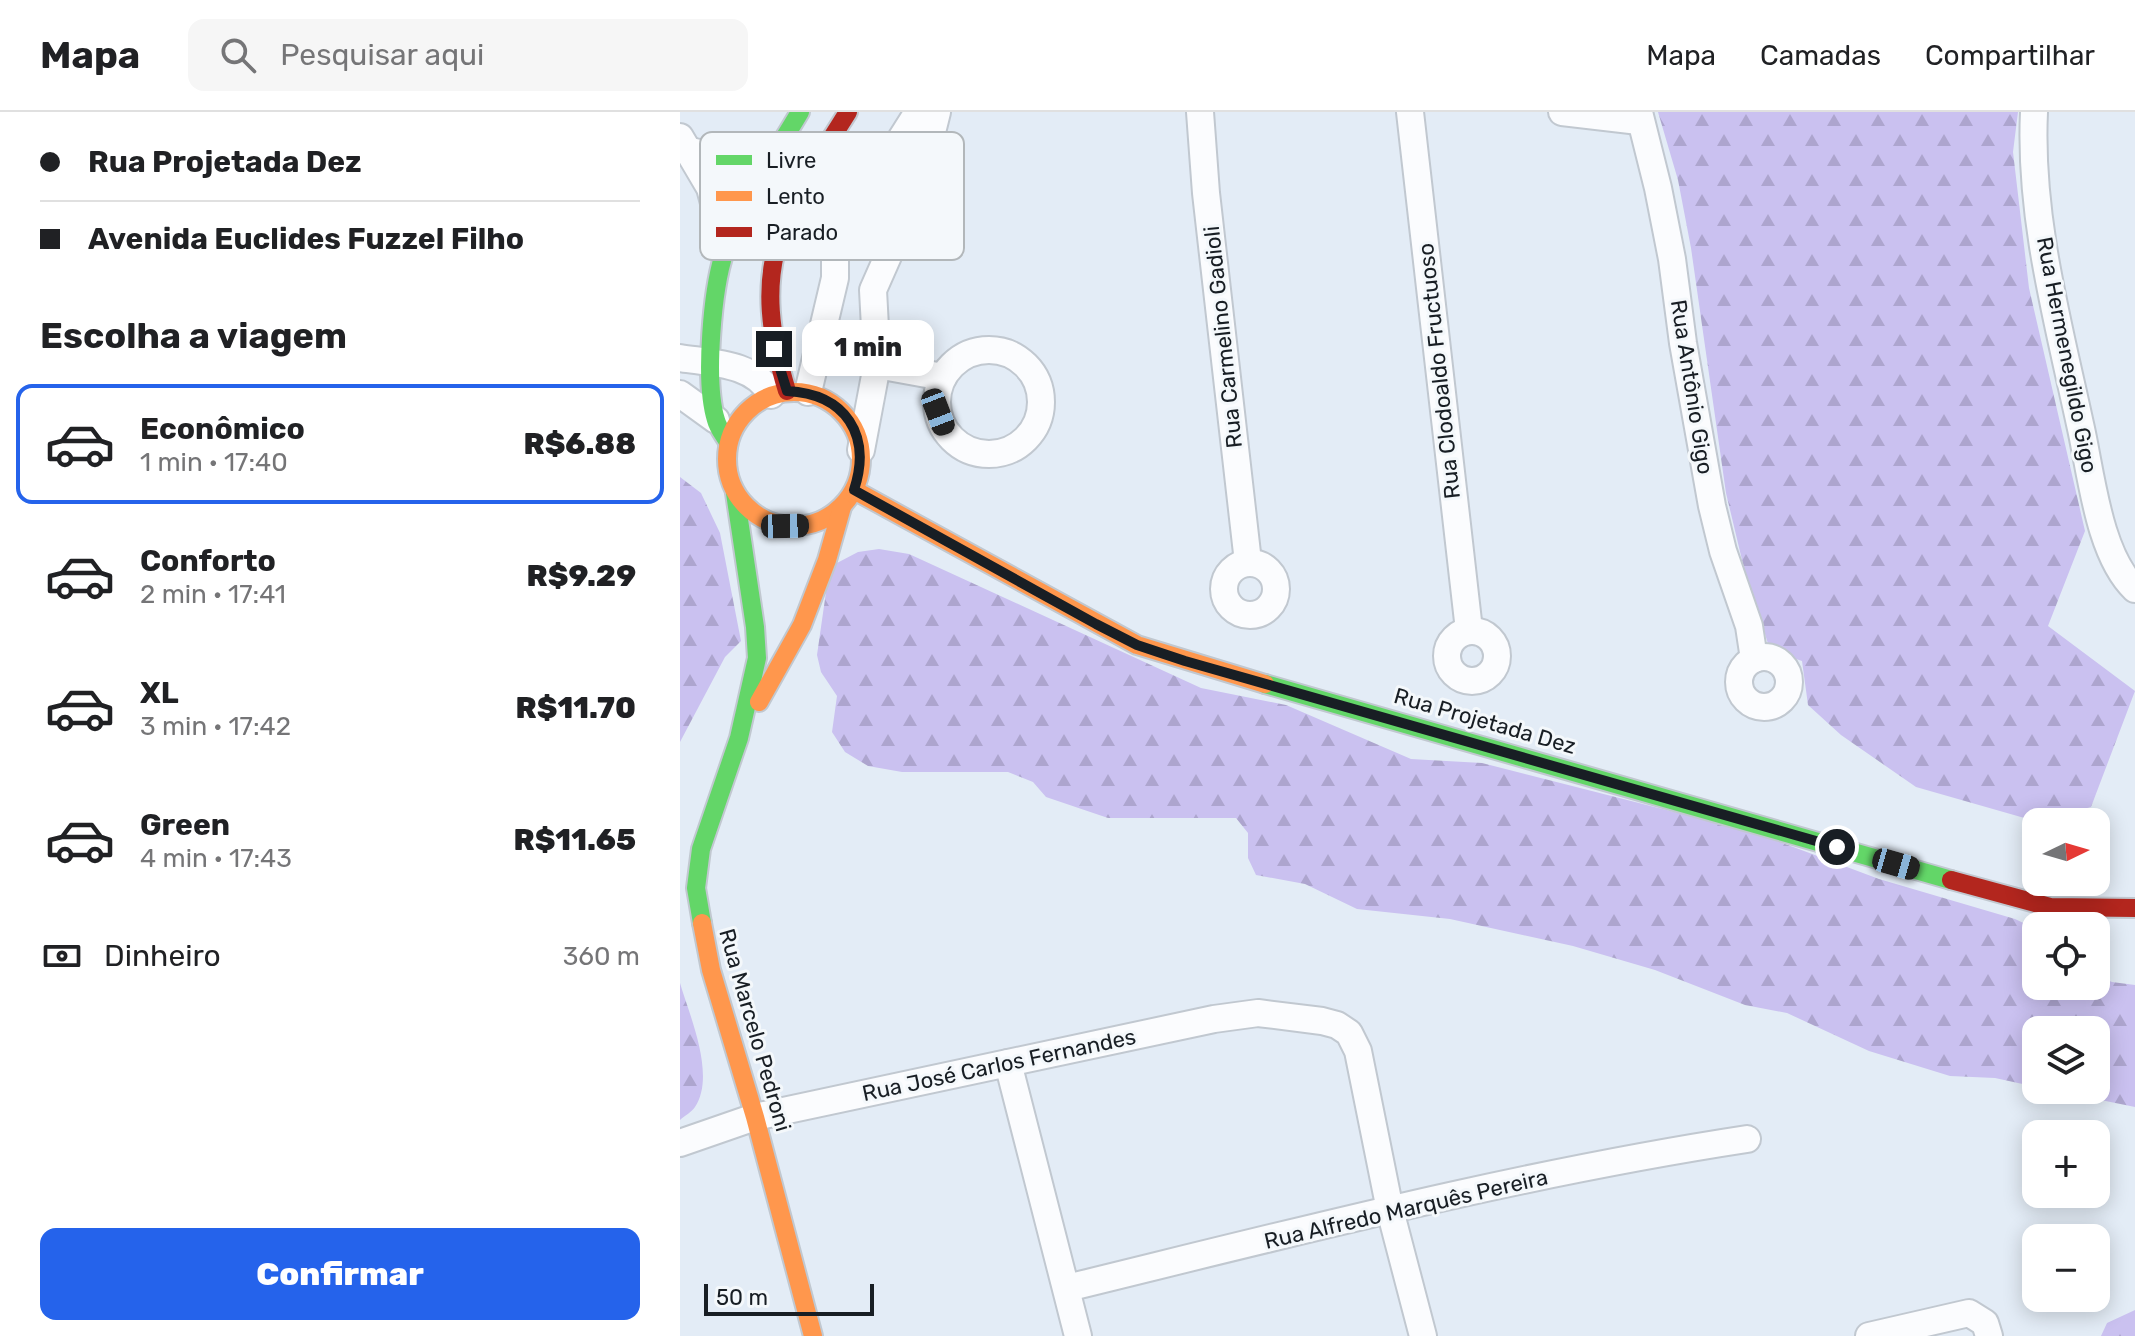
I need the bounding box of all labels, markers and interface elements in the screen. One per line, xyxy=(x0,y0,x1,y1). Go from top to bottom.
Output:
search box xyxy=(188,19,748,91)
text: Mapa xyxy=(40,32,140,78)
icon: search xyxy=(216,33,260,77)
text: Pesquisar aqui xyxy=(280,37,484,73)
text: Mapa xyxy=(1646,39,1716,72)
text: Camadas xyxy=(1760,39,1881,72)
text: Compartilhar xyxy=(1925,39,2095,72)
legend xyxy=(700,132,964,260)
text: Rua Projetada Dez xyxy=(88,144,362,180)
text: Livre xyxy=(766,147,816,174)
text: Lento xyxy=(766,183,825,210)
text: Parado xyxy=(766,219,838,246)
text: Avenida Euclides Fuzzel Filho xyxy=(88,221,524,257)
street label: Rua Carmelino Gadioli xyxy=(1198,225,1248,449)
street label: Rua Hermenegildo Gigo xyxy=(2031,235,2103,475)
street label: Rua Clodoaldo Fructuoso xyxy=(1412,242,1466,500)
street label: Rua Antônio Gigo xyxy=(1665,298,1719,476)
text: Escolha a viagem xyxy=(40,314,347,357)
callout: 1 min xyxy=(802,321,934,377)
route end xyxy=(756,331,792,367)
text: 1 min xyxy=(834,332,902,363)
car xyxy=(918,385,958,439)
icon: car xyxy=(44,408,116,480)
text: Econômico xyxy=(140,411,305,447)
text: R$6.88 xyxy=(523,426,636,462)
text: 1 min · 17:40 xyxy=(140,447,288,478)
car xyxy=(761,514,809,538)
icon: car xyxy=(44,540,116,612)
text: Conforto xyxy=(140,543,276,579)
text: R$9.29 xyxy=(527,558,636,594)
text: 2 min · 17:41 xyxy=(140,579,286,610)
icon: car xyxy=(44,672,116,744)
text: XL xyxy=(140,675,179,711)
street label: Rua Projetada Dez xyxy=(1391,682,1579,760)
text: R$11.70 xyxy=(516,690,636,726)
text: 3 min · 17:42 xyxy=(140,711,291,742)
icon: car xyxy=(44,804,116,876)
text: Green xyxy=(140,807,230,843)
north arrow xyxy=(2022,808,2110,896)
map controls xyxy=(2022,808,2110,1312)
text: R$11.65 xyxy=(513,822,636,858)
route start xyxy=(1819,829,1855,865)
text: 4 min · 17:43 xyxy=(140,843,292,874)
car xyxy=(1870,846,1922,882)
button: locate xyxy=(2022,912,2110,1000)
street label: Rua Marcelo Pedroni xyxy=(713,926,797,1134)
icon: cash xyxy=(40,934,84,978)
text: Dinheiro xyxy=(104,938,221,974)
text: 360 m xyxy=(563,941,640,972)
button: layers xyxy=(2022,1016,2110,1104)
street label: Rua José Carlos Fernandes xyxy=(860,1023,1138,1107)
button: + xyxy=(2022,1120,2110,1208)
street label: Rua Alfredo Marquês Pereira xyxy=(1262,1163,1550,1255)
button: − xyxy=(2022,1224,2110,1312)
button: Confirmar xyxy=(40,1228,640,1320)
scale bar xyxy=(704,1280,874,1316)
text: 50 m xyxy=(716,1284,768,1311)

